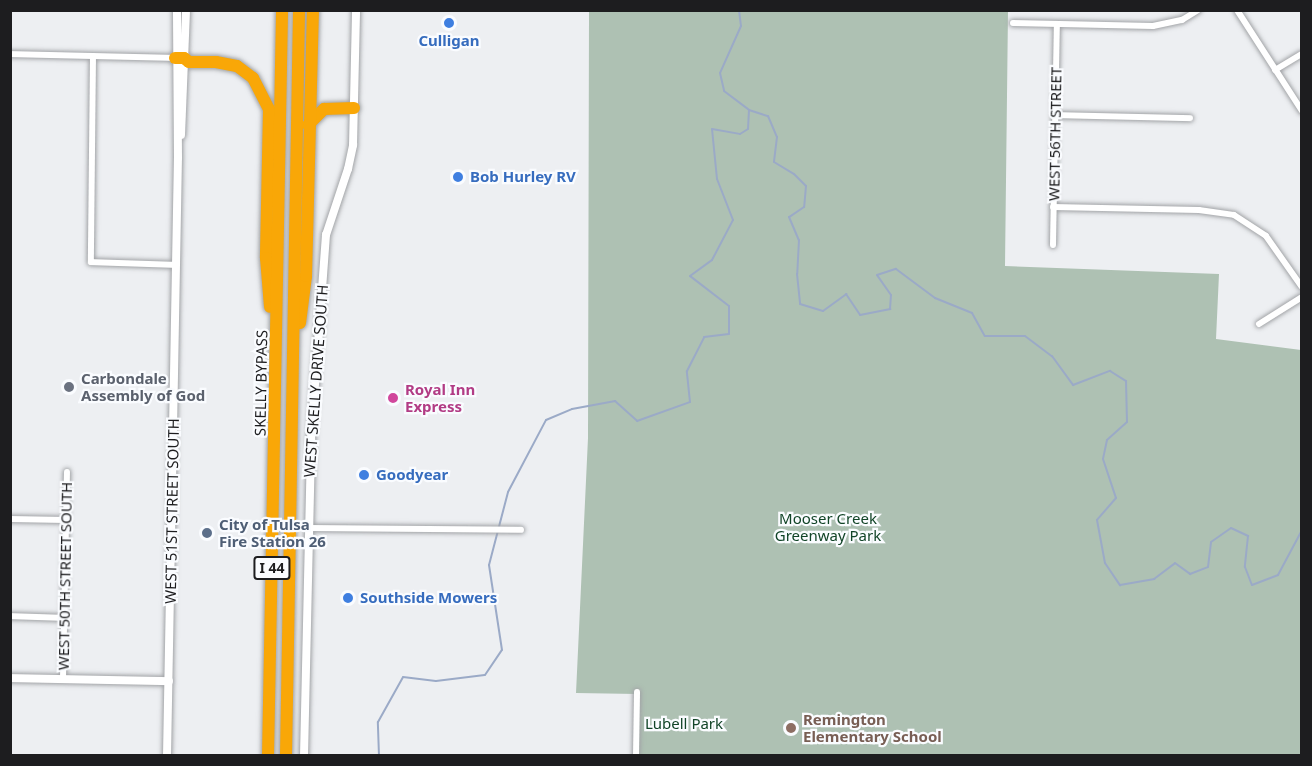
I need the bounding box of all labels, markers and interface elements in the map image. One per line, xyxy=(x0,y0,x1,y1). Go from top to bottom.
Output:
marker: Culligan xyxy=(442,16,456,30)
place label: Culligan xyxy=(418,32,480,50)
street label: WEST 56TH STREET xyxy=(1045,67,1065,201)
place label: Bob Hurley RV xyxy=(470,168,576,186)
marker: Bob Hurley RV xyxy=(451,170,465,184)
street label: WEST SKELLY DRIVE SOUTH xyxy=(300,284,332,478)
street label: SKELLY BYPASS xyxy=(251,330,271,436)
place label: Carbondale Assembly of God xyxy=(81,369,205,404)
marker: Carbondale Assembly of God xyxy=(62,380,76,394)
place label: Royal Inn Express xyxy=(405,380,475,415)
marker: Royal Inn Express xyxy=(386,391,400,405)
street label: WEST 51ST STREET SOUTH xyxy=(161,418,183,604)
place label: Goodyear xyxy=(376,466,448,484)
marker: Goodyear xyxy=(357,468,371,482)
street label: WEST 50TH STREET SOUTH xyxy=(54,482,76,670)
park label: Mooser Creek Greenway Park xyxy=(775,509,881,544)
place label: City of Tulsa Fire Station 26 xyxy=(219,515,326,550)
marker: City of Tulsa Fire Station 26 xyxy=(200,526,214,540)
road number: I 44 xyxy=(252,557,292,579)
place label: Southside Mowers xyxy=(360,589,497,607)
marker: Southside Mowers xyxy=(341,591,355,605)
place label: Remington Elementary School xyxy=(803,710,942,745)
park label: Lubell Park xyxy=(645,715,723,733)
marker: Remington Elementary School xyxy=(784,721,798,735)

